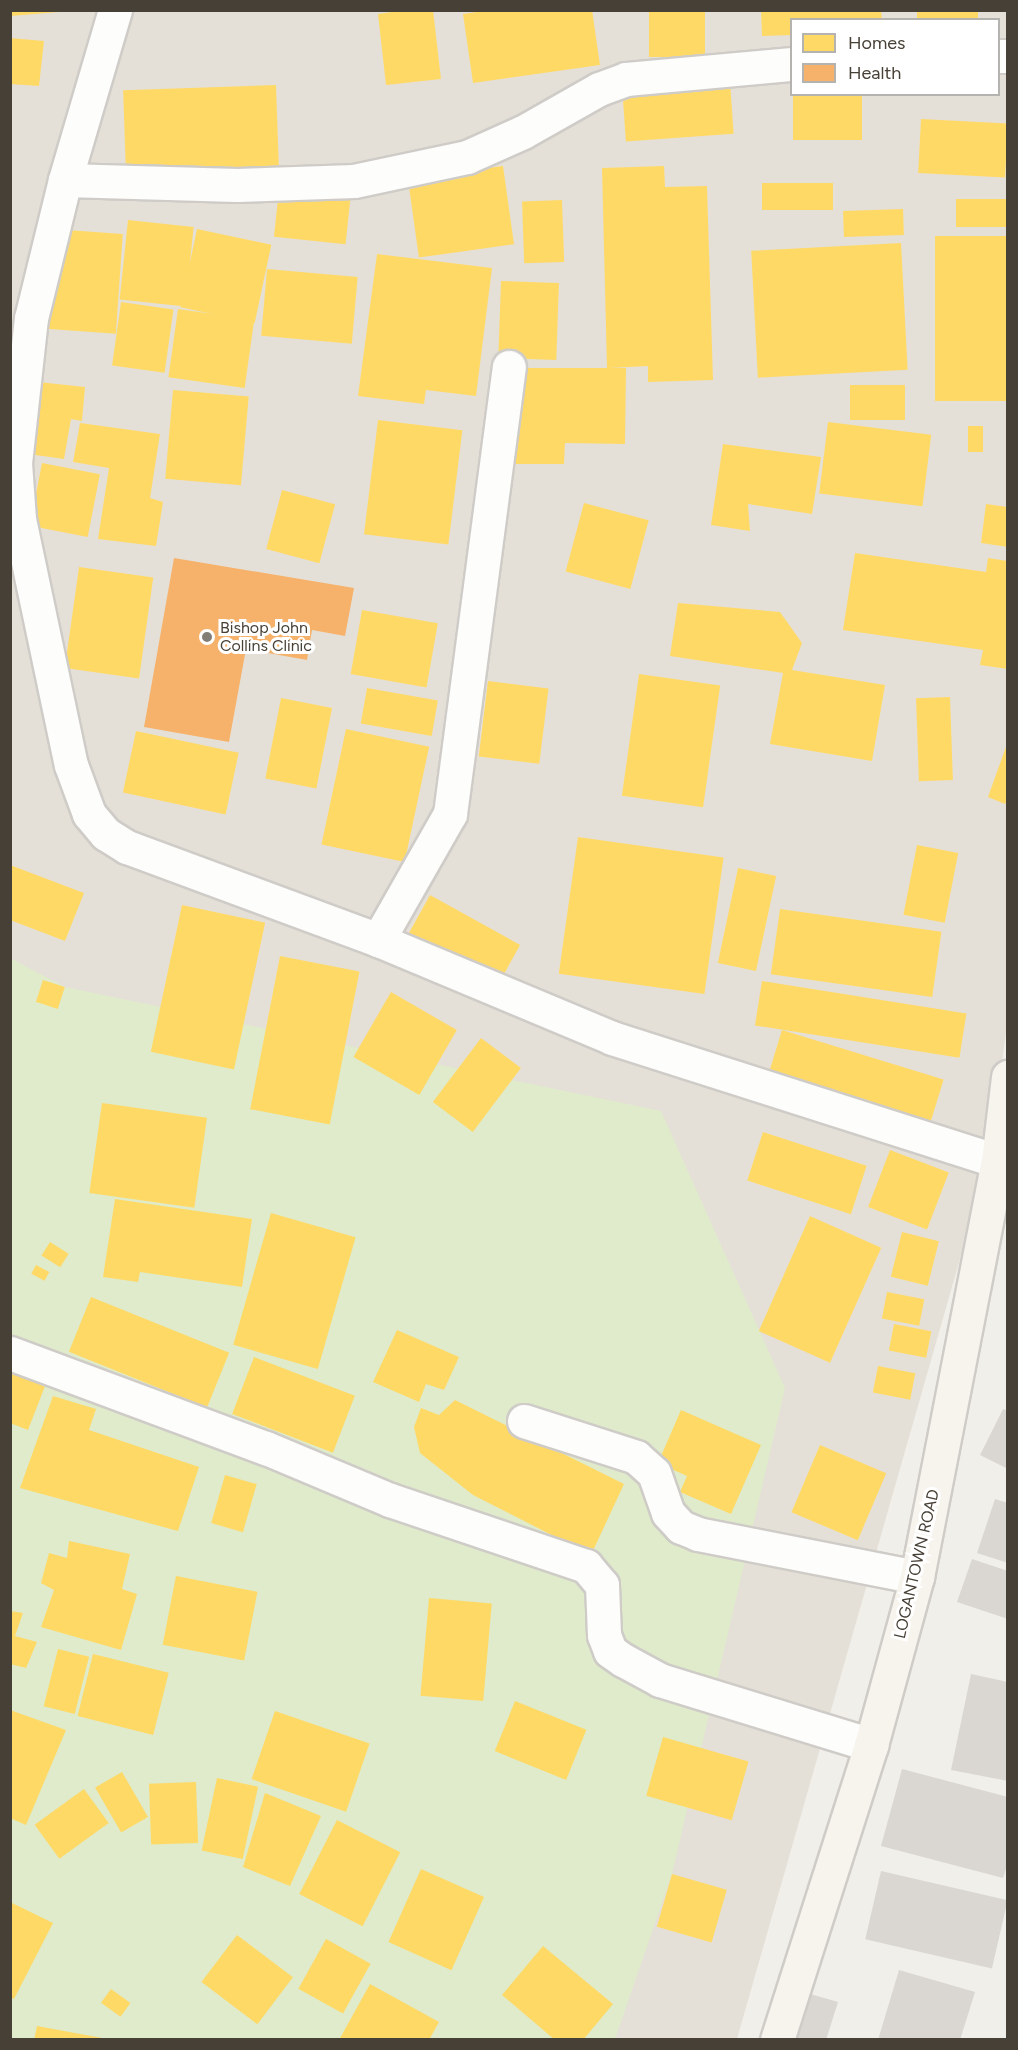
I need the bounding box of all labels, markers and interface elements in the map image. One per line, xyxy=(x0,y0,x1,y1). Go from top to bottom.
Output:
legend xyxy=(790,18,1000,96)
text: Homes xyxy=(848,32,906,54)
text: Health xyxy=(848,62,901,84)
place label: Bishop John Collins Clinic xyxy=(220,618,312,656)
marker: Bishop John Collins Clinic xyxy=(198,628,216,646)
street label: LOGANTOWN ROAD xyxy=(890,1487,944,1641)

